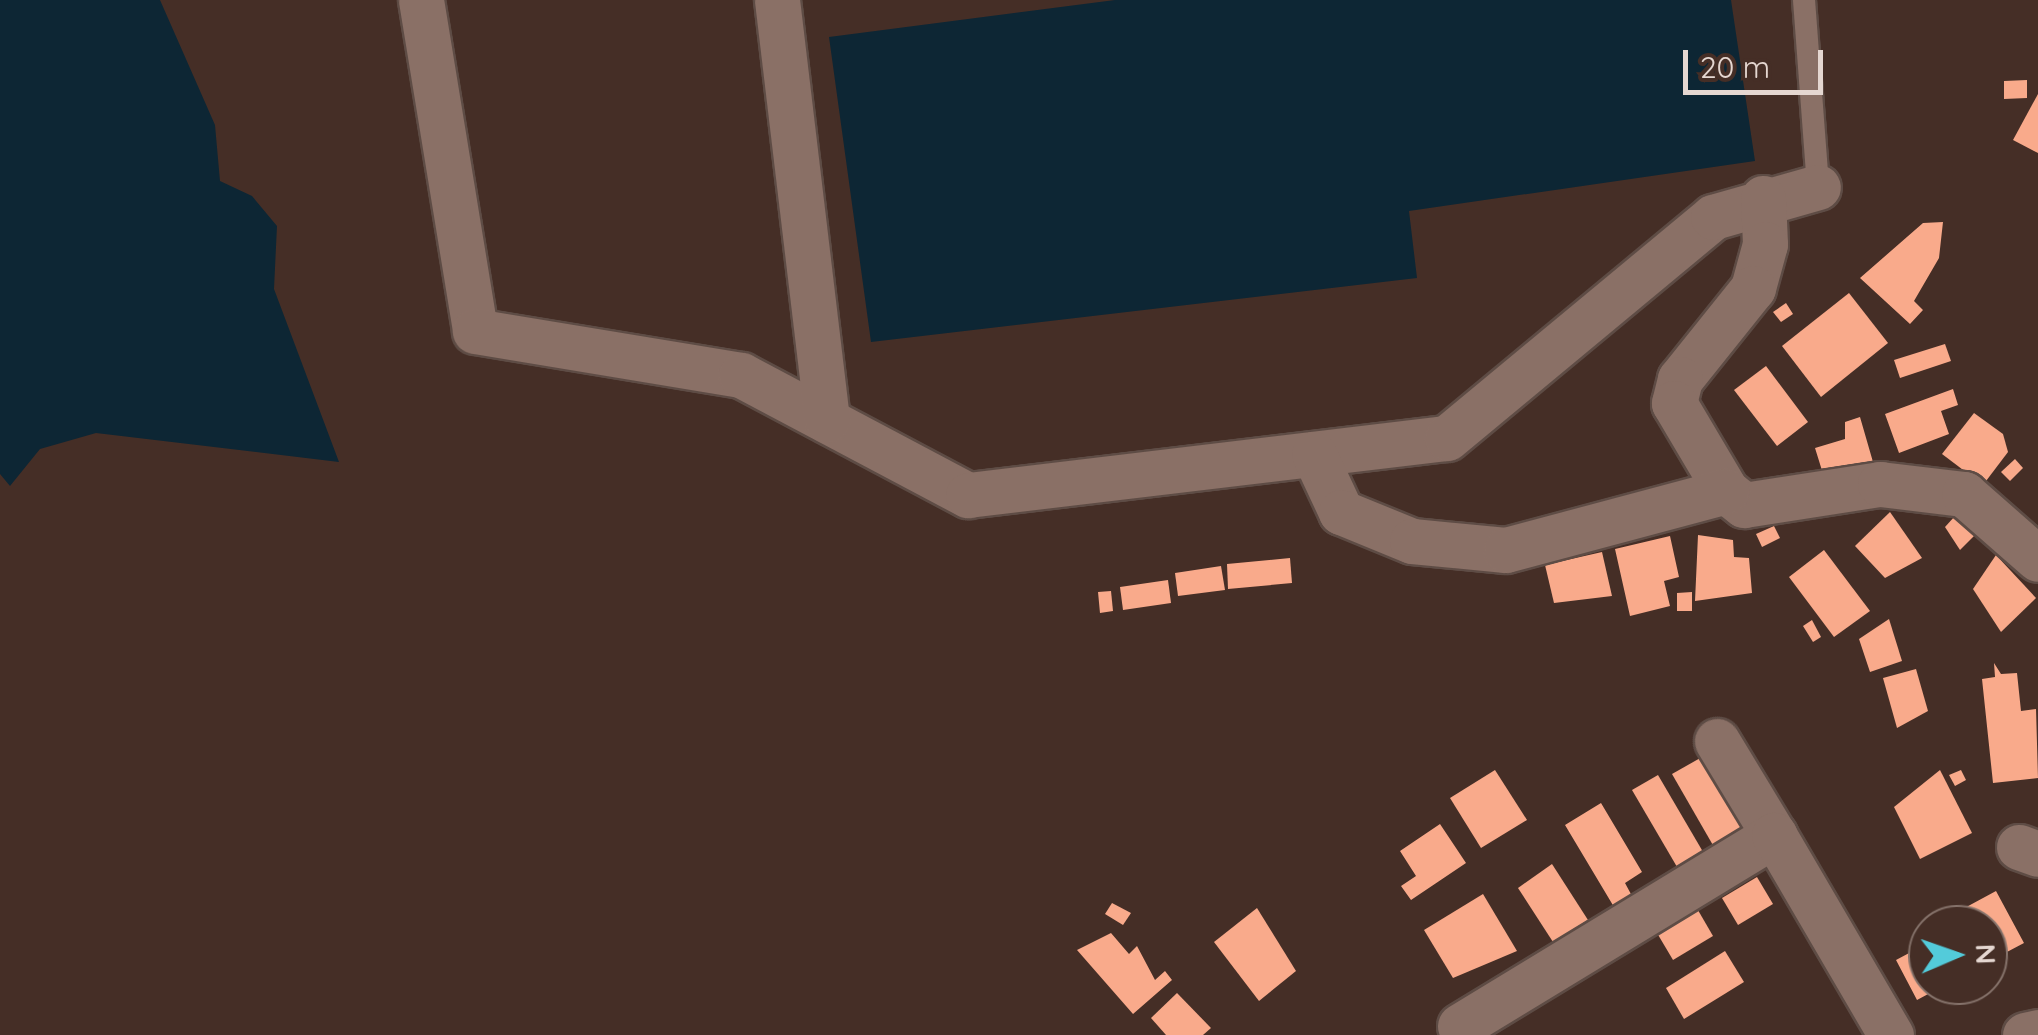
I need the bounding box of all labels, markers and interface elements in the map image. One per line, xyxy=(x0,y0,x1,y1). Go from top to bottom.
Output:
scale bar xyxy=(1688,30,1828,92)
text: 20 m xyxy=(1700,48,1770,86)
north arrow xyxy=(1908,905,2008,1005)
text: N xyxy=(1969,943,2004,965)

